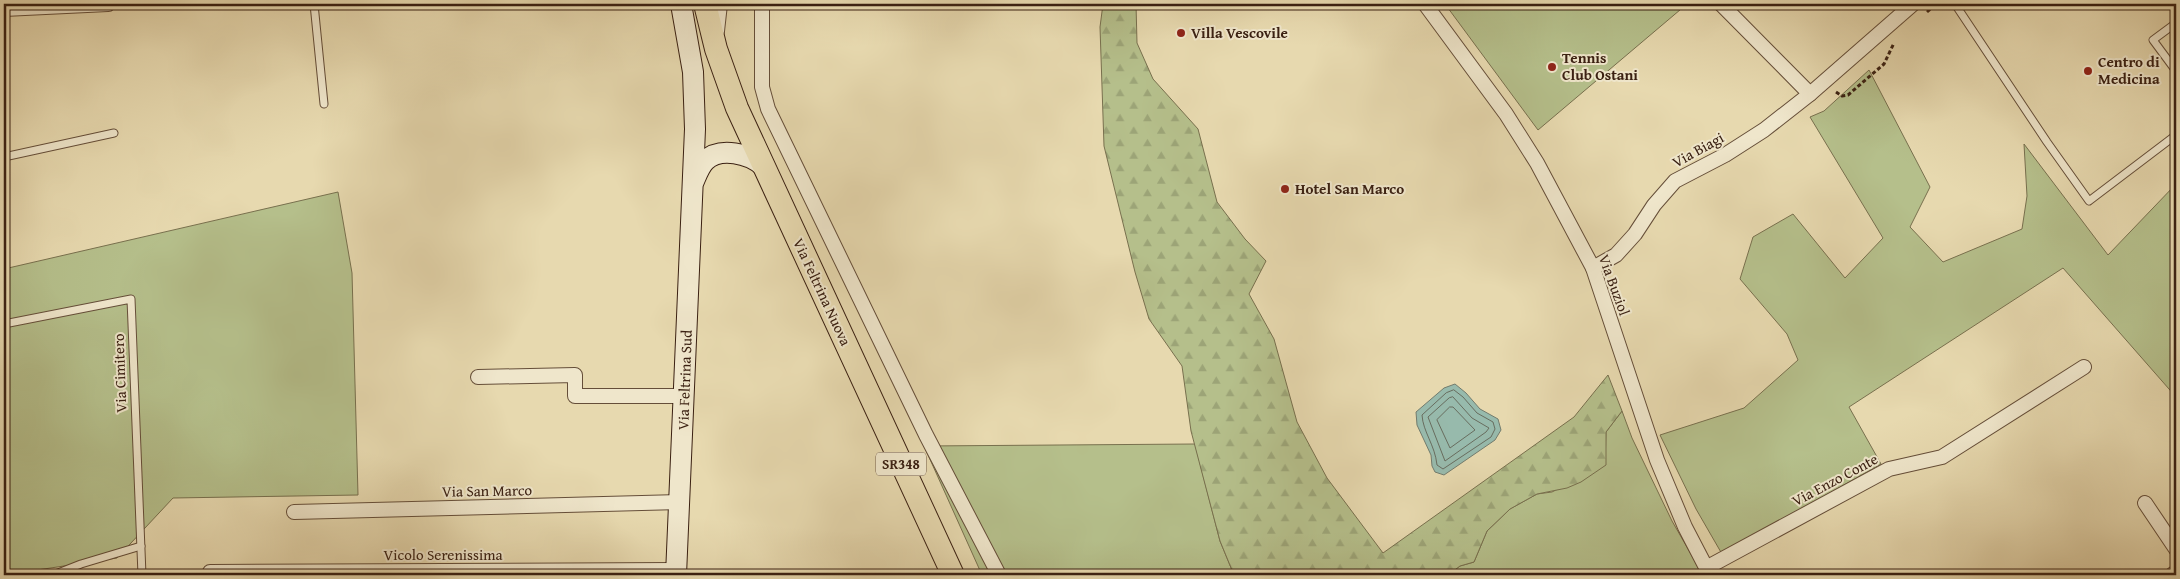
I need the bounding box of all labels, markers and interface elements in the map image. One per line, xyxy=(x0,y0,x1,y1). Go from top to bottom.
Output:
place label: Villa Vescovile xyxy=(1191,22,1288,43)
marker: Villa Vescovile xyxy=(1175,27,1187,39)
place label: Tennis Club Ostani xyxy=(1562,47,1638,85)
place label: Centro di Medicina xyxy=(2098,51,2160,89)
marker: Tennis Club Ostani xyxy=(1546,61,1558,73)
marker: Centro di Medicina xyxy=(2082,65,2094,77)
street label: Via Biagi xyxy=(1668,127,1727,172)
place label: Hotel San Marco xyxy=(1295,178,1404,199)
marker: Hotel San Marco xyxy=(1279,183,1291,195)
street label: Via Feltrina Nuova xyxy=(788,235,857,349)
street label: Via Buziol xyxy=(1594,251,1635,318)
street label: Via Feltrina Sud xyxy=(672,329,697,430)
street label: Via Cimitero xyxy=(108,333,131,413)
street label: Via Enzo Conte xyxy=(1788,448,1881,511)
road number: SR348 xyxy=(876,452,926,476)
street label: Via San Marco xyxy=(442,479,533,502)
street label: Vicolo Serenissima xyxy=(384,544,502,565)

